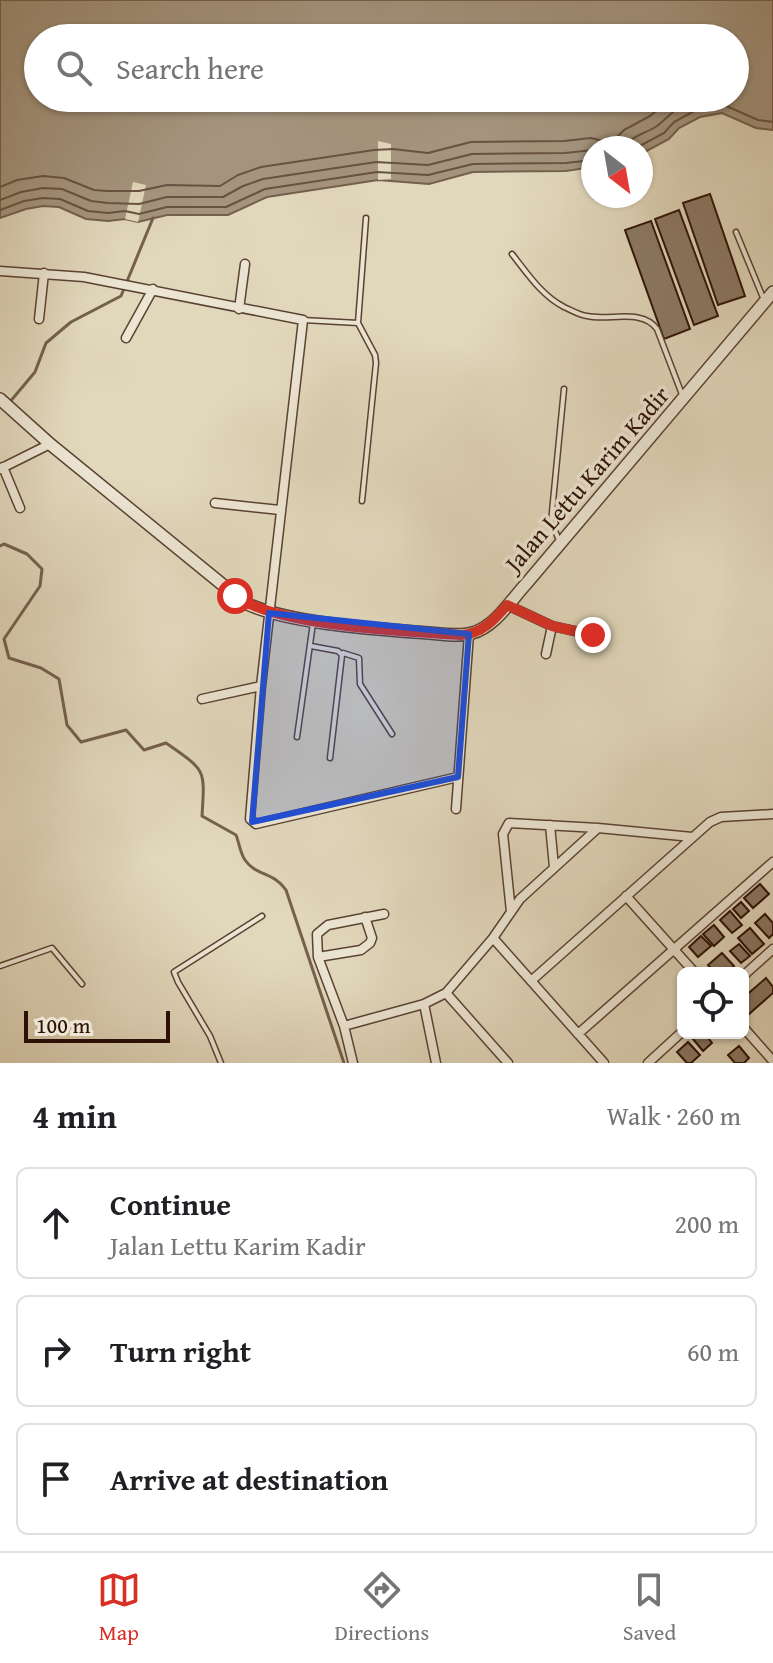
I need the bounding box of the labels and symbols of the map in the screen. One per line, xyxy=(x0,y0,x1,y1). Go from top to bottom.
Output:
north arrow xyxy=(581,136,653,208)
street label: Jalan Lettu Karim Kadir xyxy=(494,378,678,582)
route start xyxy=(217,578,253,614)
route end xyxy=(575,617,611,653)
scale bar xyxy=(24,1007,170,1043)

